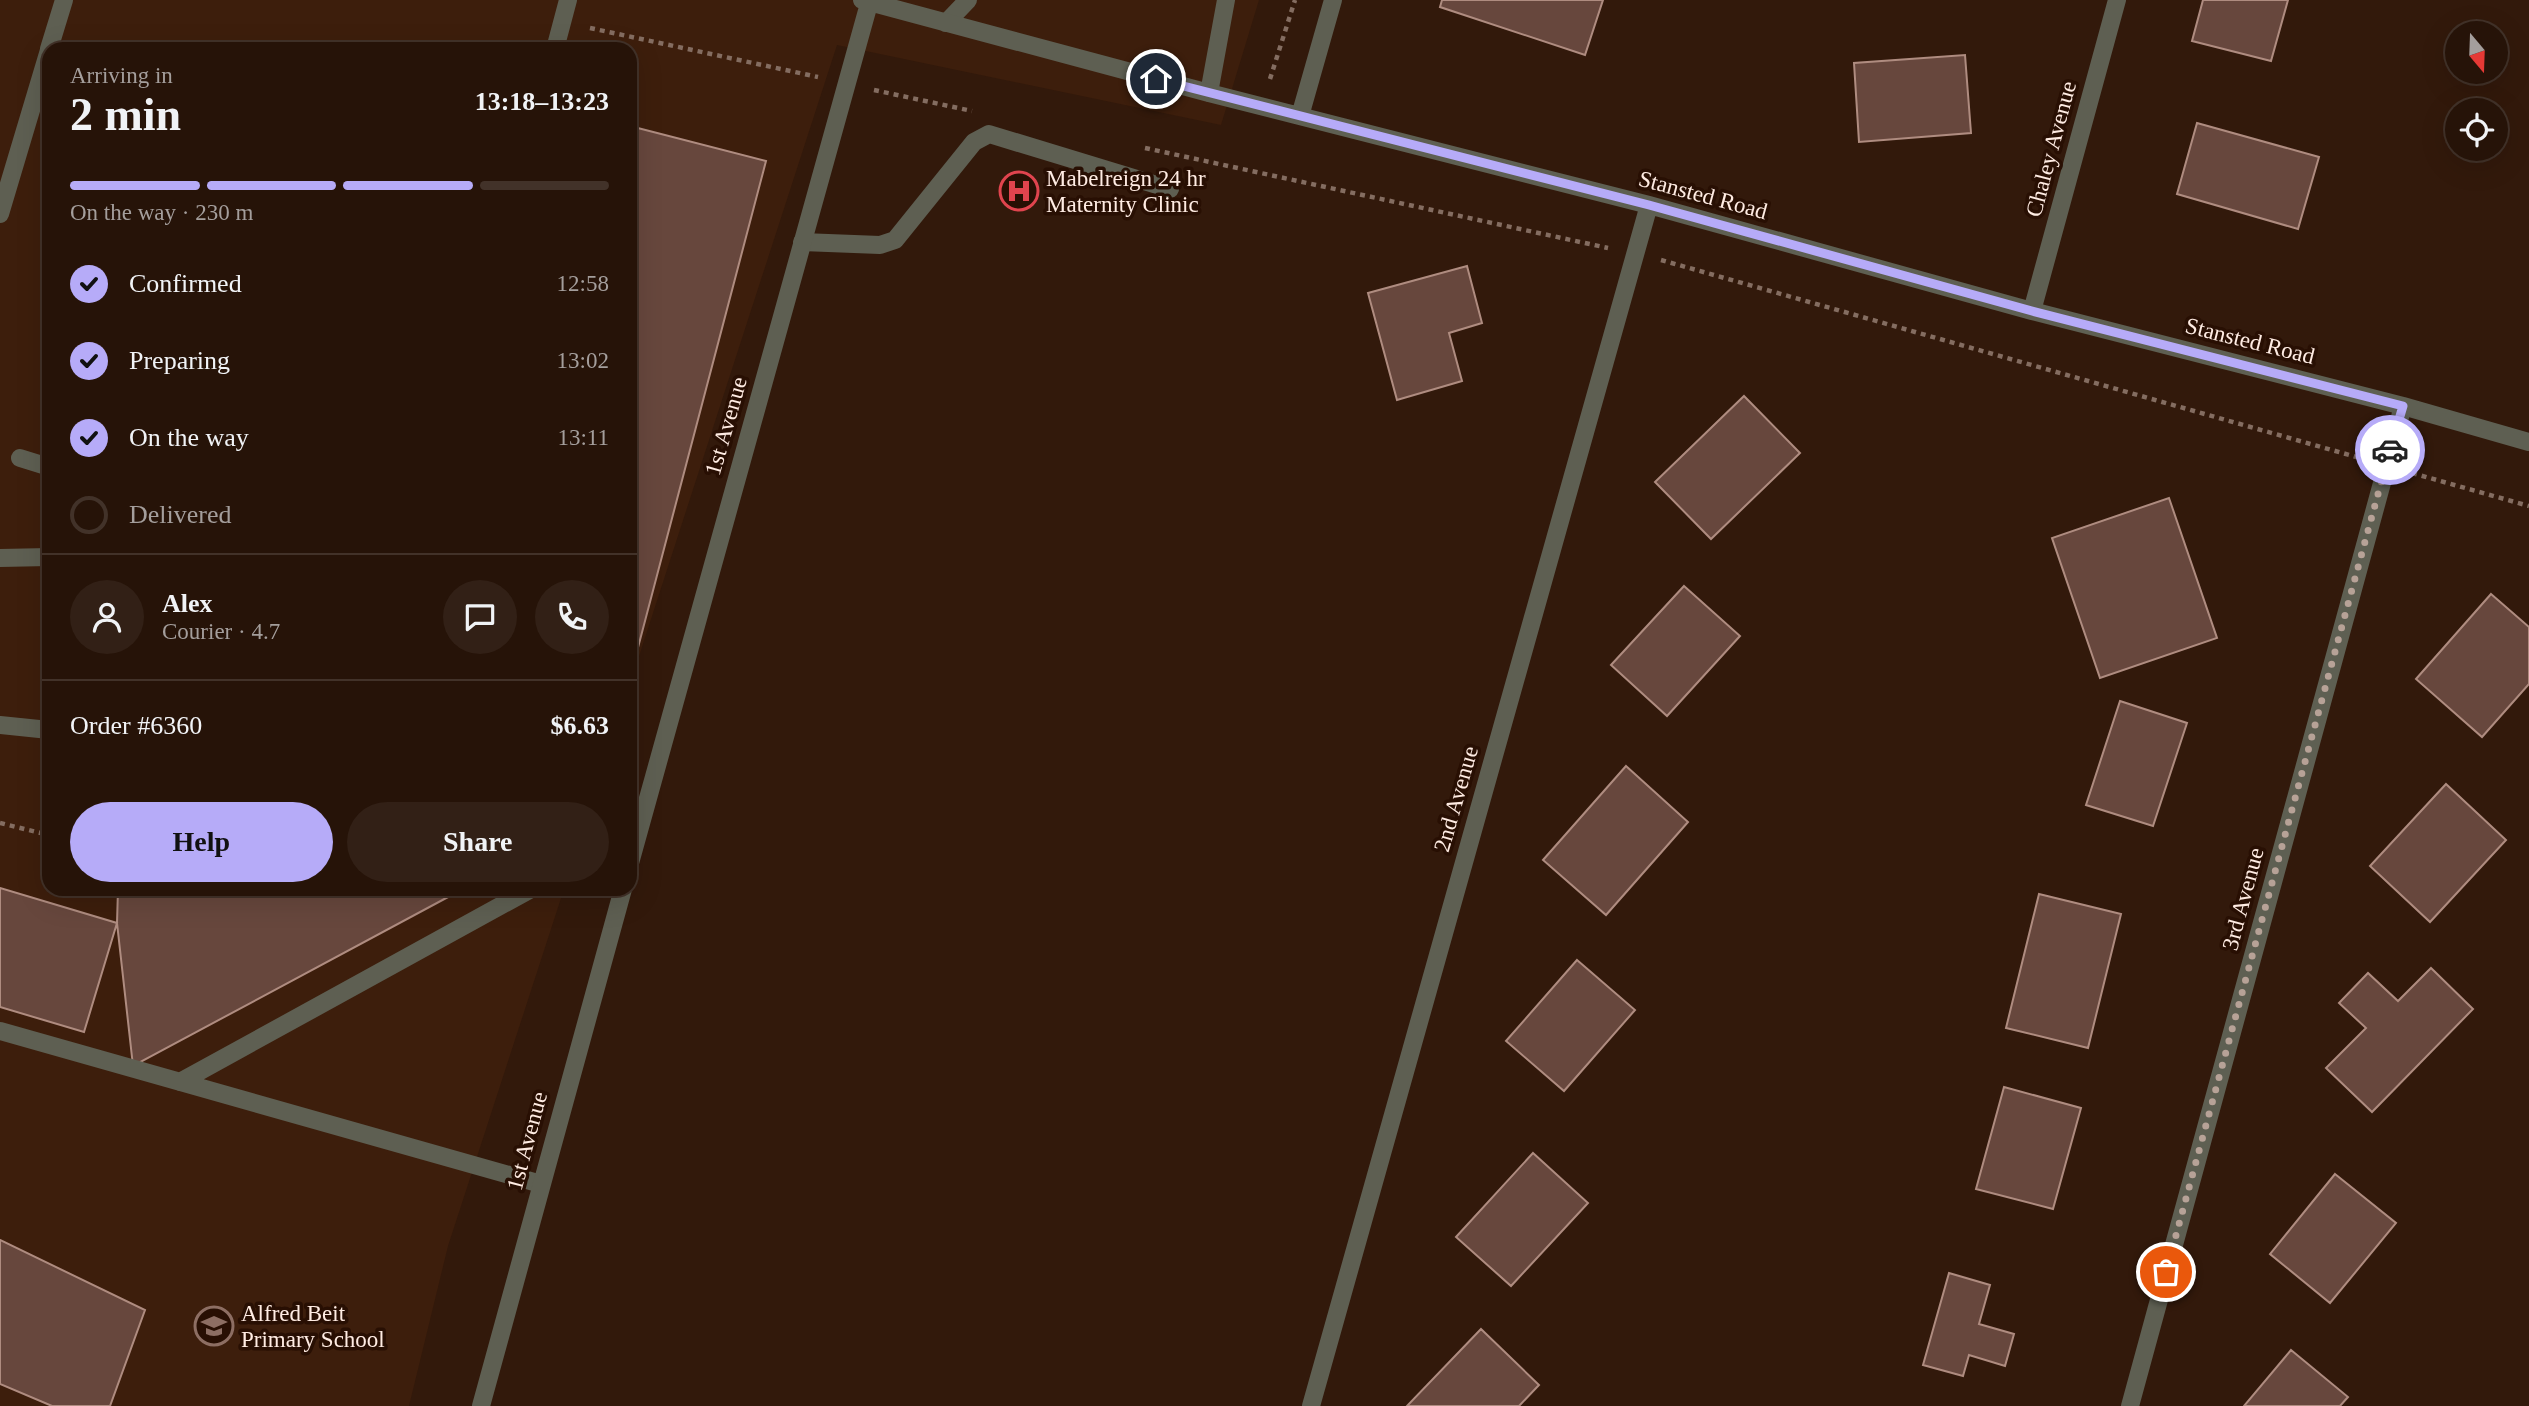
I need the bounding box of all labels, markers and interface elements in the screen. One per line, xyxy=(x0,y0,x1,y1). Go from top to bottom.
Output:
north arrow xyxy=(2445,21,2508,84)
map controls xyxy=(2445,21,2508,161)
pin xyxy=(1126,49,1186,109)
icon: home xyxy=(1137,60,1175,98)
text: Arriving in xyxy=(70,63,173,88)
street label: Chaley Avenue xyxy=(2021,78,2081,220)
text: 13:18–13:23 xyxy=(475,87,609,116)
text: 2 min xyxy=(70,89,181,140)
button: locate xyxy=(2445,98,2508,161)
place label: Mabelreign 24 hr Maternity Clinic xyxy=(1046,166,1206,217)
street label: Stansted Road xyxy=(1636,166,1771,224)
hospital icon: Mabelreign 24 hr Maternity Clinic xyxy=(998,170,1040,212)
text: On the way · 230 m xyxy=(70,200,253,225)
icon: check xyxy=(70,265,108,303)
text: Confirmed xyxy=(129,269,242,298)
text: 12:58 xyxy=(557,271,609,296)
street label: Stansted Road xyxy=(2183,313,2318,369)
icon: check xyxy=(70,342,108,380)
text: Preparing xyxy=(129,346,230,375)
text: 13:02 xyxy=(557,348,609,373)
street label: 1st Avenue xyxy=(700,374,752,478)
courier xyxy=(2355,415,2425,485)
icon: check xyxy=(70,419,108,457)
text: On the way xyxy=(129,423,249,452)
text: 13:11 xyxy=(557,425,609,450)
icon: car xyxy=(2371,431,2409,469)
text: Delivered xyxy=(129,500,232,529)
button: person xyxy=(70,580,144,654)
button: chat xyxy=(443,580,517,654)
button: phone xyxy=(535,580,609,654)
text: Alex xyxy=(162,589,213,618)
text: Courier · 4.7 xyxy=(162,619,280,644)
text: Order #6360 xyxy=(70,711,202,740)
text: $6.63 xyxy=(551,711,609,740)
street label: 2nd Avenue xyxy=(1429,743,1483,855)
button: Help xyxy=(70,802,333,882)
button: Share xyxy=(347,802,609,882)
street label: 3rd Avenue xyxy=(2217,845,2269,953)
street label: 1st Avenue xyxy=(502,1089,552,1193)
pin xyxy=(2136,1242,2196,1302)
icon: bag xyxy=(2147,1253,2185,1291)
place label: Alfred Beit Primary School xyxy=(241,1301,385,1352)
school or university icon: Alfred Beit Primary School xyxy=(193,1305,235,1347)

